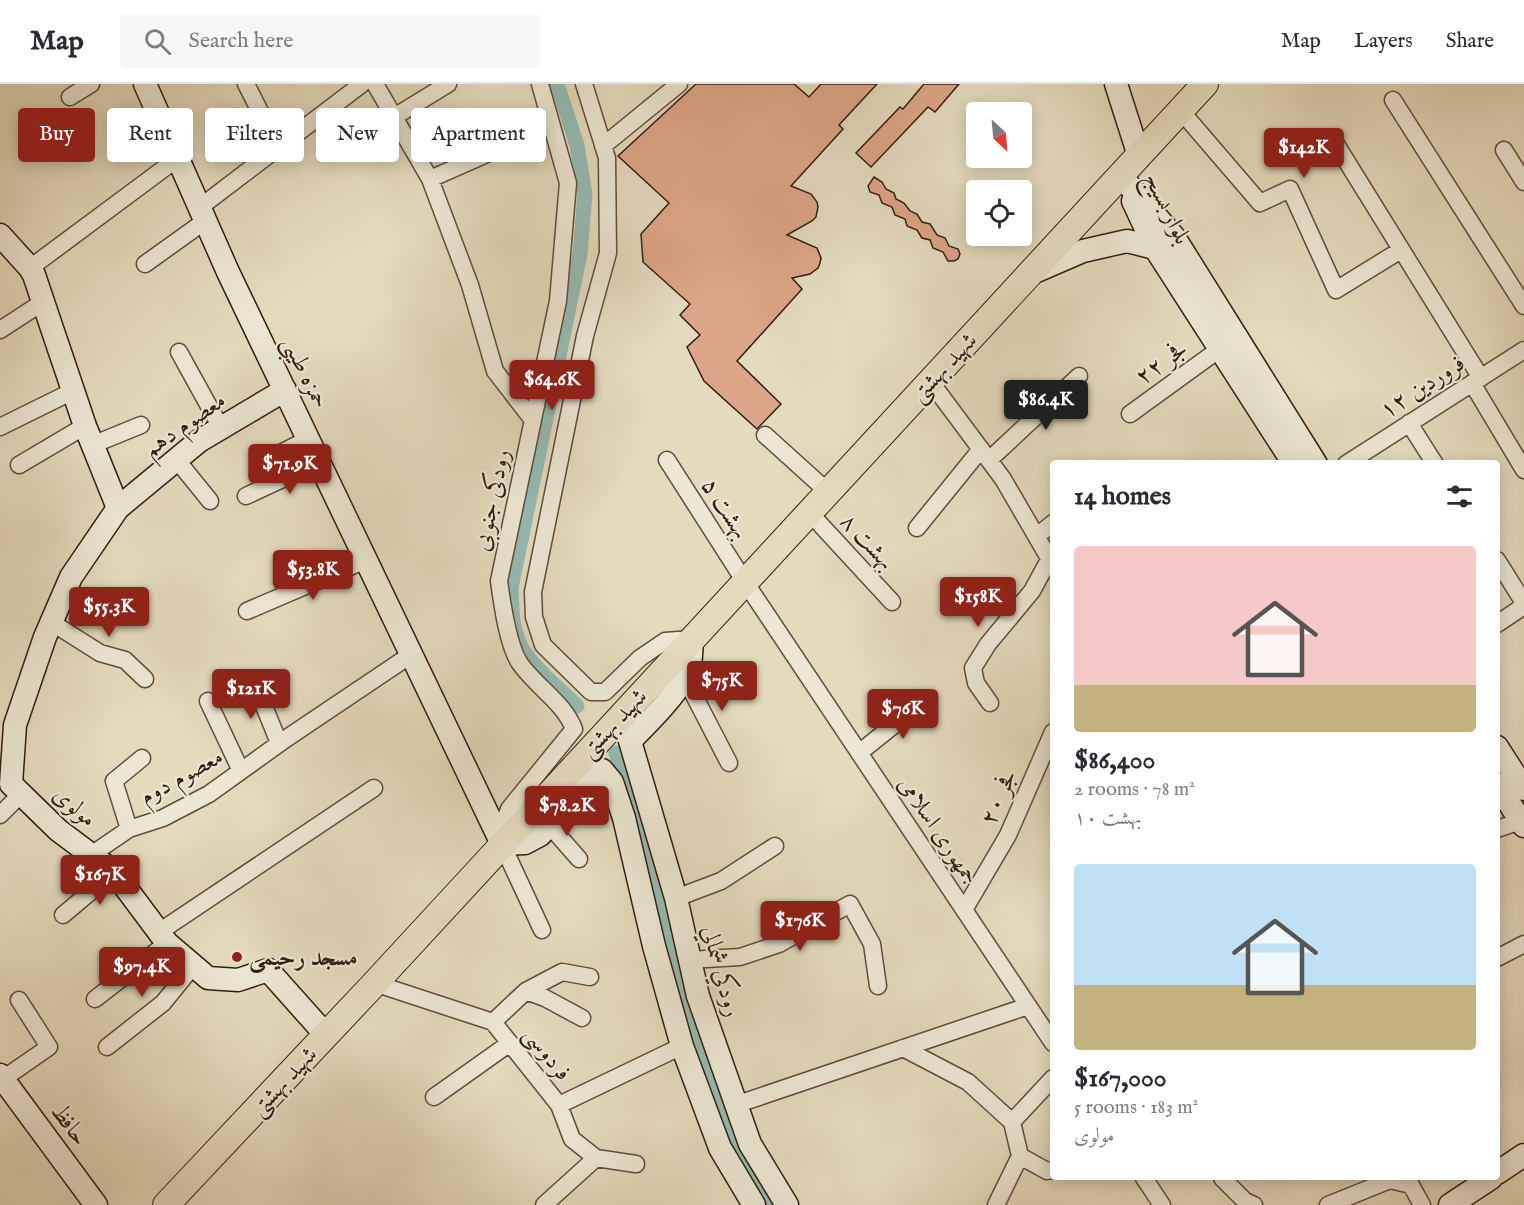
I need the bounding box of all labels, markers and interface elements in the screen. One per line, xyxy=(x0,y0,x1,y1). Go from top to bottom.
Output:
search box xyxy=(120,14,540,68)
text: Map xyxy=(30,24,84,59)
icon: search xyxy=(141,25,174,58)
text: Search here xyxy=(189,27,293,55)
text: Map xyxy=(1281,28,1321,55)
text: Layers xyxy=(1354,28,1413,55)
text: Share xyxy=(1446,28,1494,55)
north arrow xyxy=(966,102,1032,168)
map controls xyxy=(966,102,1032,246)
chip: Buy xyxy=(18,108,95,162)
chip: Rent xyxy=(107,108,193,162)
chip: Filters xyxy=(205,108,304,162)
chip: New xyxy=(316,108,399,162)
chip: Apartment xyxy=(411,108,546,162)
pin: $142K xyxy=(1262,128,1346,179)
text: $142K xyxy=(1278,135,1330,160)
street label: بلوار بسیج xyxy=(1132,167,1197,252)
button: locate xyxy=(966,180,1032,246)
street label: شهید بهشتی xyxy=(904,326,985,410)
street label: حمزه طیبی xyxy=(271,331,335,415)
street label: فجر ۲۲ xyxy=(1130,334,1194,393)
street label: ۱۲ فروردین xyxy=(1374,348,1471,426)
pin: $64.6K xyxy=(503,360,601,411)
text: $64.6K xyxy=(524,367,580,392)
pin: $86.4K xyxy=(997,380,1095,431)
street label: معصوم دهم xyxy=(137,386,235,469)
text: $86.4K xyxy=(1018,387,1074,412)
pin: $71.9K xyxy=(241,444,339,495)
street label: رودکی جنوبی xyxy=(466,446,518,554)
text: $71.9K xyxy=(262,451,318,476)
street label: بهشت ۵ xyxy=(694,472,756,545)
text: 14 homes xyxy=(1074,480,1171,513)
icon: filters xyxy=(1443,480,1476,513)
street label: بهشت ۸ xyxy=(833,507,901,577)
pin: $53.8K xyxy=(264,550,362,601)
text: $53.8K xyxy=(287,557,339,582)
pin: $158K xyxy=(936,577,1020,628)
text: $158K xyxy=(954,584,1002,609)
icon: home xyxy=(1221,585,1329,693)
pin: $55.3K xyxy=(60,587,158,638)
text: $55.3K xyxy=(83,594,135,619)
pin: $75K xyxy=(686,661,758,712)
text: $75K xyxy=(701,668,743,693)
pin: $121K xyxy=(209,669,293,720)
text: $121K xyxy=(226,676,276,701)
street label: شهید بهشتی xyxy=(574,682,655,766)
pin: $76K xyxy=(867,689,939,740)
text: $76K xyxy=(881,696,925,721)
street label: معصوم دوم xyxy=(134,742,231,816)
text: $86,400 xyxy=(1074,744,1155,777)
street label: فجر ۲۰ xyxy=(974,765,1025,830)
street label: جمهوری اسلامی xyxy=(890,771,985,891)
text: 2 rooms · 78 m² xyxy=(1074,777,1195,802)
street label: مولوی xyxy=(46,780,102,835)
pin: $78.2K xyxy=(518,786,616,837)
text: $78.2K xyxy=(539,793,595,818)
text: بهشت ۱۰ xyxy=(1074,806,1141,831)
pin: $167K xyxy=(58,855,142,906)
text: $167K xyxy=(75,862,125,887)
pin: $176K xyxy=(758,901,842,952)
icon: home xyxy=(1221,903,1329,1011)
text: $176K xyxy=(775,908,825,933)
street label: رودکي شمالي xyxy=(692,922,749,1021)
place label: مسجد رحیمی xyxy=(249,943,358,974)
pin: $97.4K xyxy=(93,947,191,998)
marker: مسجد رحیمی xyxy=(230,950,244,964)
text: $97.4K xyxy=(113,954,171,979)
street label: فردوسی xyxy=(516,1020,578,1088)
street label: شهید بهشتی xyxy=(244,1040,325,1124)
text: $167,000 xyxy=(1074,1062,1166,1095)
text: 5 rooms · 183 m² xyxy=(1074,1095,1198,1120)
street label: حافظ xyxy=(43,1098,95,1152)
text: مولوی xyxy=(1074,1124,1114,1149)

